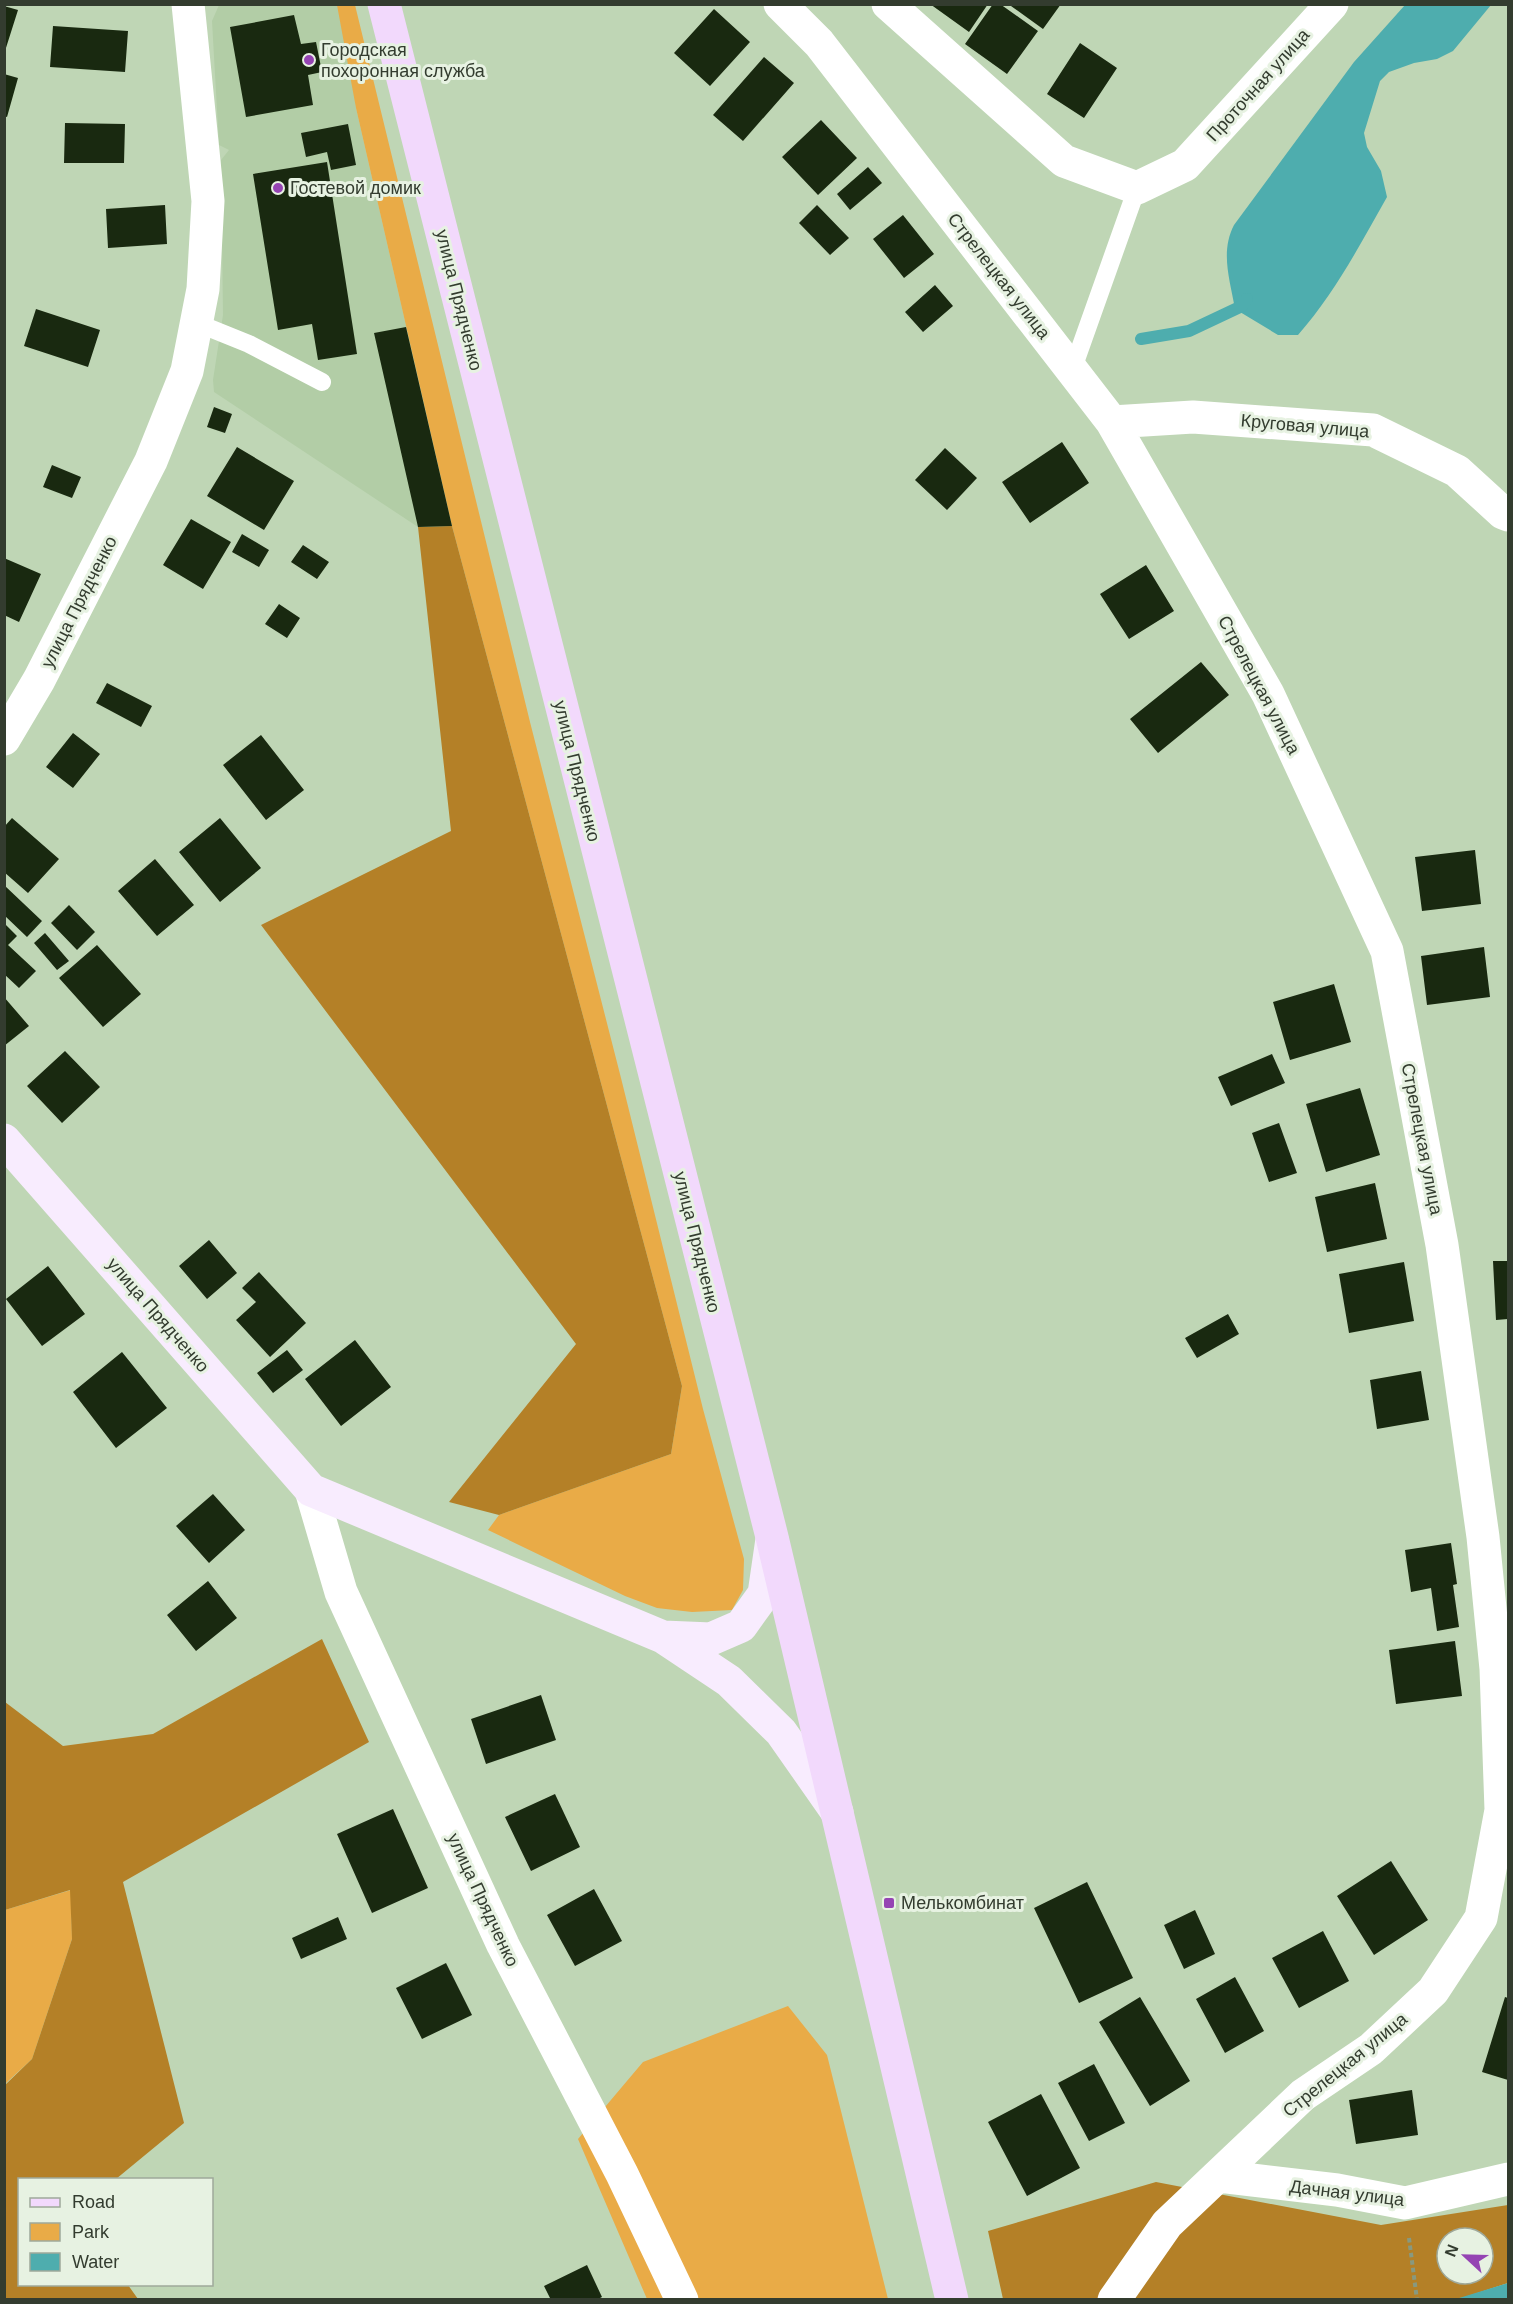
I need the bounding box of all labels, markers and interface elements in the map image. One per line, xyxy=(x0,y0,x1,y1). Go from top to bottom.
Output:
street label: Проточная улица xyxy=(1202,24,1314,145)
place label: Городская похоронная служба xyxy=(321,40,486,81)
marker: Городская похоронная служба xyxy=(302,53,316,67)
place label: Гостевой домик xyxy=(290,178,421,198)
marker: Гостевой домик xyxy=(271,181,285,195)
street label: Стрелецкая улица xyxy=(944,209,1055,344)
street label: улица Прядченко xyxy=(432,227,486,373)
street label: Круговая улица xyxy=(1240,410,1371,442)
street label: улица Прядченко xyxy=(37,533,121,671)
street label: Стрелецкая улица xyxy=(1214,612,1304,759)
street label: улица Прядченко xyxy=(550,698,604,844)
street label: Стрелецкая улица xyxy=(1397,1061,1447,1217)
street label: улица Прядченко xyxy=(670,1169,724,1315)
street label: улица Прядченко xyxy=(103,1254,213,1376)
street label: улица Прядченко xyxy=(443,1830,523,1970)
place label: Мелькомбинат xyxy=(901,1893,1024,1913)
marker: Мелькомбинат xyxy=(882,1896,896,1910)
street label: Стрелецкая улица xyxy=(1279,2008,1412,2121)
street label: Дачная улица xyxy=(1289,2176,1406,2210)
legend xyxy=(18,2178,213,2286)
text: Road xyxy=(72,2192,115,2212)
text: Park xyxy=(72,2222,110,2242)
north arrow xyxy=(1435,2226,1495,2286)
text: N xyxy=(1442,2242,1462,2259)
text: Water xyxy=(72,2252,119,2272)

